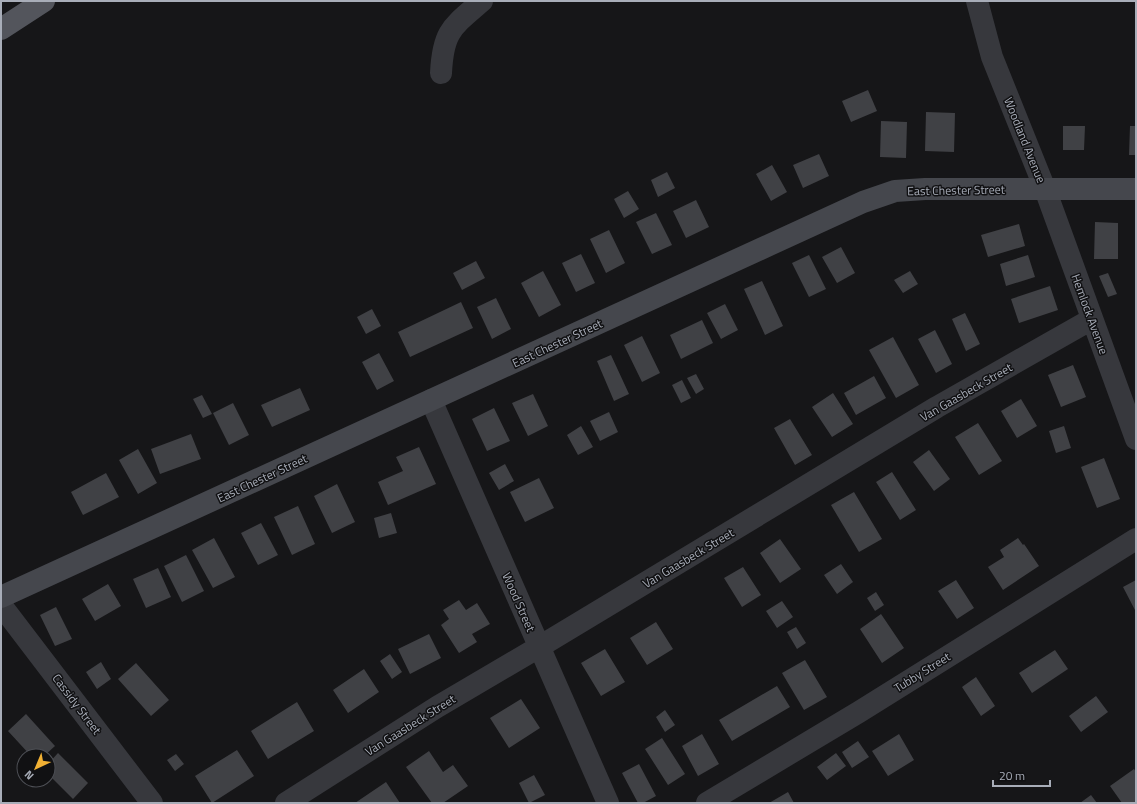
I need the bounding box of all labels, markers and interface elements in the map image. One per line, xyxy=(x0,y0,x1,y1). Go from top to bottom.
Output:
street label: Woodland Avenue xyxy=(999,94,1051,186)
street label: East Chester Street xyxy=(907,180,1006,200)
street label: Hemlock Avenue xyxy=(1067,271,1113,357)
street label: East Chester Street xyxy=(509,313,606,372)
street label: Van Gaasbeck Street xyxy=(916,357,1016,426)
street label: East Chester Street xyxy=(214,448,311,507)
street label: Van Gaasbeck Street xyxy=(639,523,738,593)
street label: Wood Street xyxy=(498,569,541,635)
street label: Tubby Street xyxy=(890,647,955,697)
street label: Cassidy Street xyxy=(48,670,107,739)
street label: Van Gaasbeck Street xyxy=(361,689,460,761)
north arrow xyxy=(16,748,56,788)
scale bar xyxy=(993,762,1050,788)
text: 20 m xyxy=(999,766,1025,785)
text: N xyxy=(21,767,37,784)

